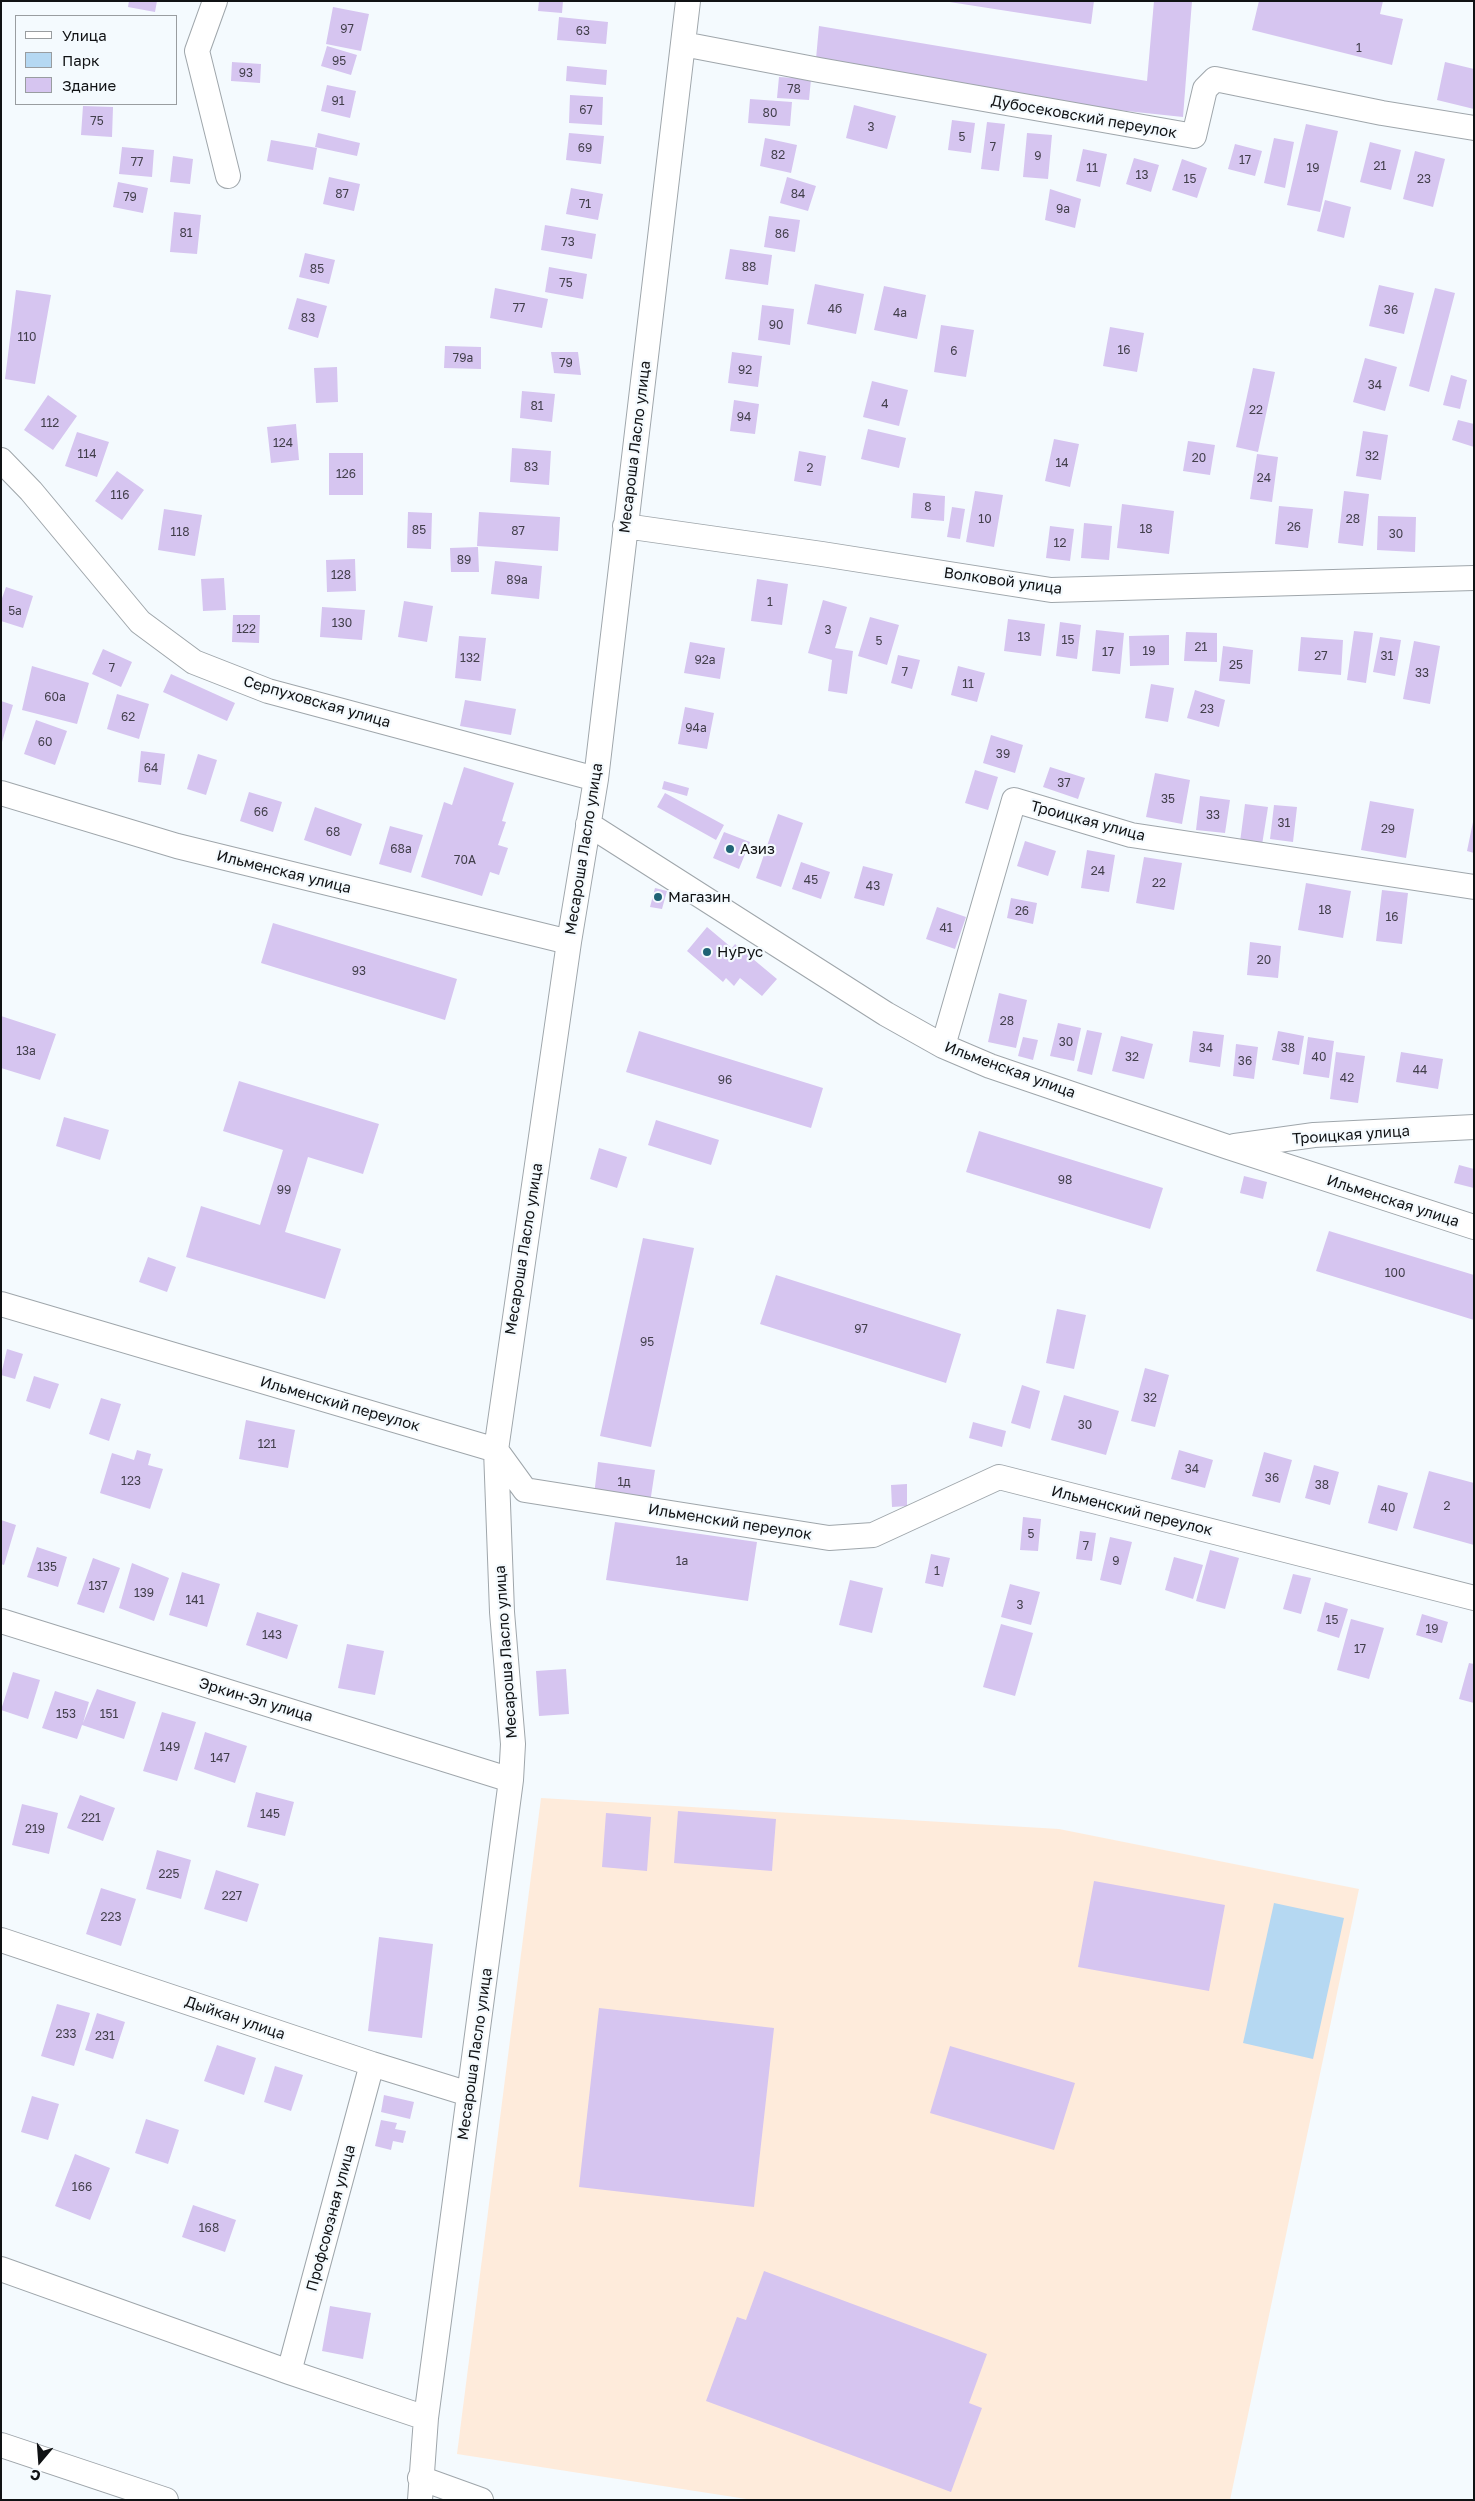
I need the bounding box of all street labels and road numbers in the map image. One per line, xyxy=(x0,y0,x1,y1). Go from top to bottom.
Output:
street label: Дубосековский переулок xyxy=(990,92,1178,142)
street label: Месароша Ласло улица xyxy=(615,360,655,534)
street label: Волковой улица xyxy=(943,564,1063,598)
street label: Серпуховская улица xyxy=(241,672,393,732)
street label: Месароша Ласло улица xyxy=(562,762,606,936)
street label: Троицкая улица xyxy=(1029,797,1147,845)
street label: Ильменская улица xyxy=(215,847,353,897)
street label: Ильменская улица xyxy=(942,1038,1078,1102)
street label: Троицкая улица xyxy=(1292,1122,1410,1148)
street label: Месароша Ласло улица xyxy=(502,1162,546,1336)
street label: Ильменская улица xyxy=(1325,1171,1461,1231)
street label: Ильменский переулок xyxy=(258,1373,422,1435)
street label: Ильменский переулок xyxy=(1050,1482,1214,1540)
street label: Ильменский переулок xyxy=(647,1500,813,1544)
street label: Месароша Ласло улица xyxy=(491,1565,521,1739)
street label: Эркин-Эл улица xyxy=(197,1674,315,1726)
street label: Месароша Ласло улица xyxy=(454,1967,496,2141)
street label: Дыйкан улица xyxy=(183,1992,287,2044)
street label: Профсоюзная улица xyxy=(303,2143,359,2293)

